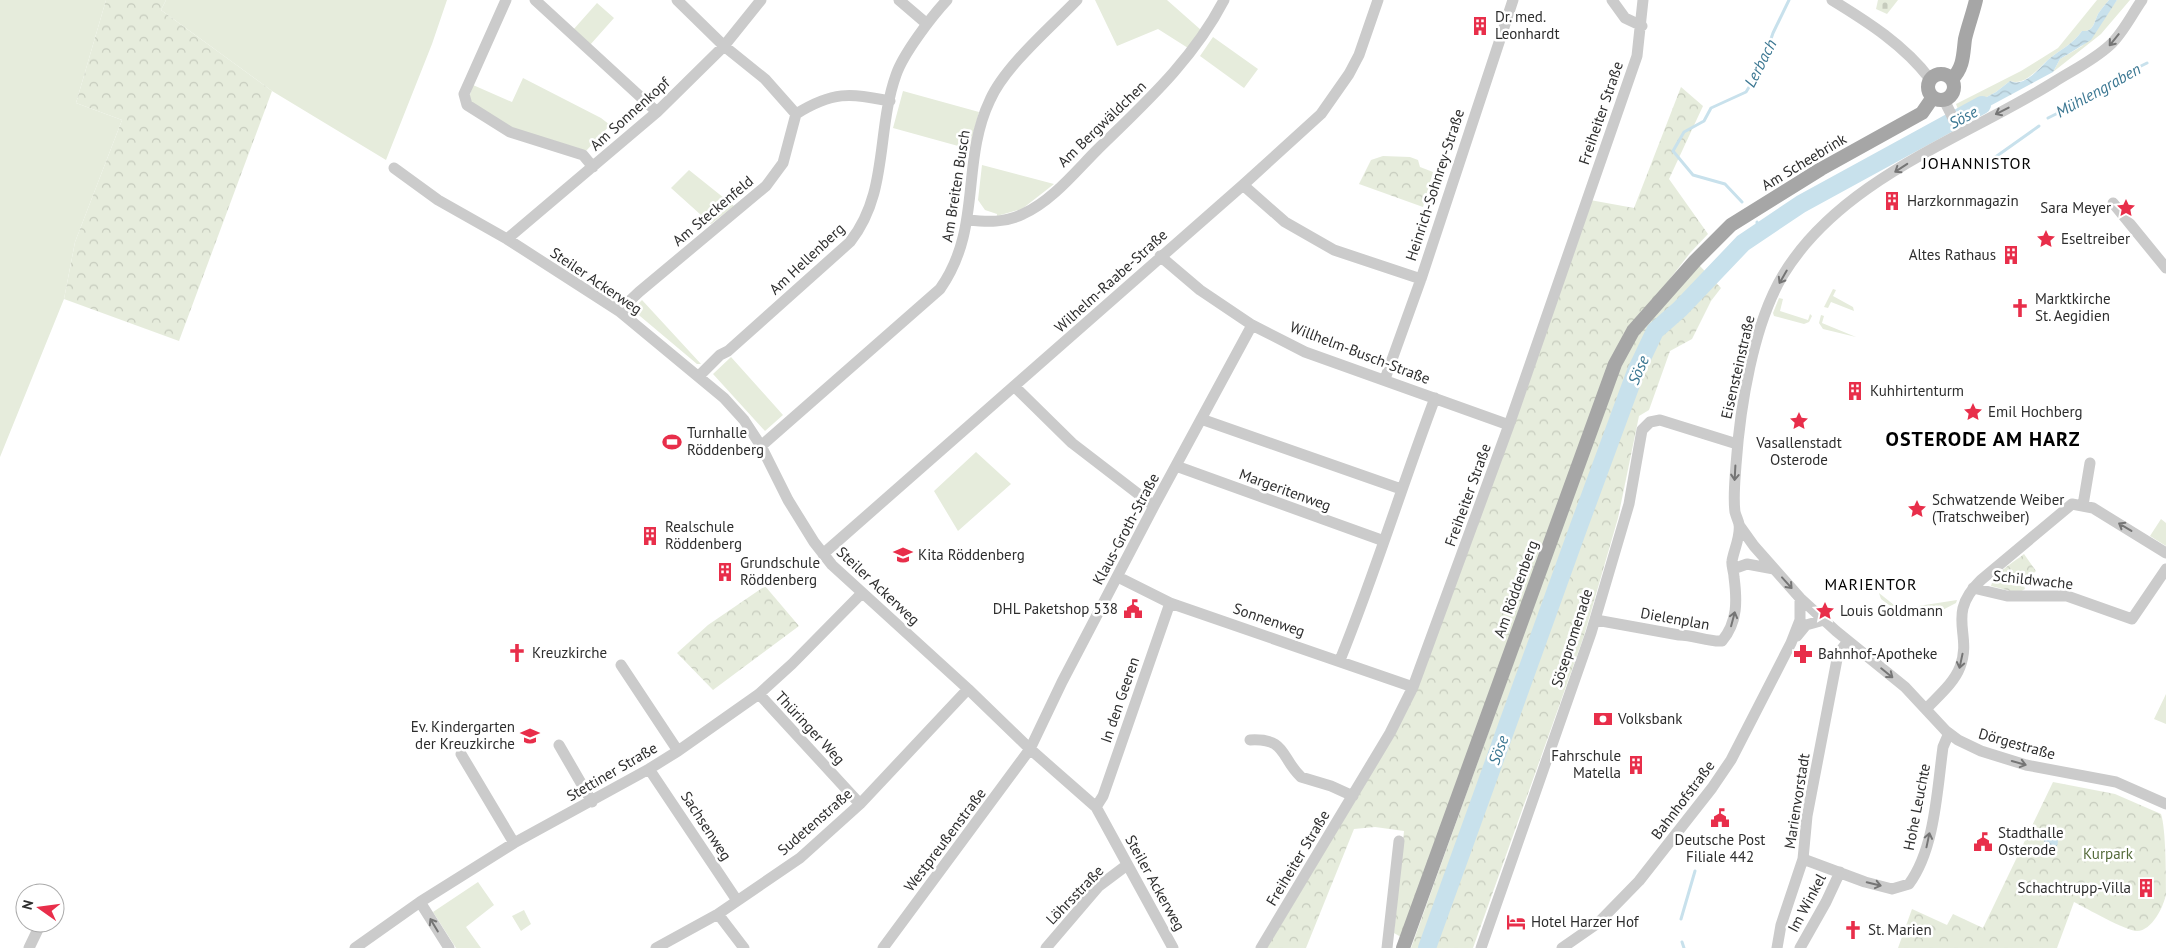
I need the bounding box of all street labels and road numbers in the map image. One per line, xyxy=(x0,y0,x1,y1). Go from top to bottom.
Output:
street label: Freiheiter Straße xyxy=(1574,59,1627,167)
street label: Am Sonnenkopf xyxy=(586,72,674,154)
street label: Am Bergwäldchen xyxy=(1053,76,1150,171)
street label: Heinrich-Sohnrey-Straße xyxy=(1401,106,1468,263)
street label: Am Breiten Busch xyxy=(937,128,974,243)
street label: Am Scheebrink xyxy=(1758,128,1850,194)
street label: Am Steckenfeld xyxy=(668,171,757,250)
street label: Am Hellenberg xyxy=(765,219,848,298)
street label: Wilhelm-Raabe-Straße xyxy=(1050,225,1171,336)
street label: Steiler Ackerweg xyxy=(547,243,646,318)
street label: Eisensteinstraße xyxy=(1716,313,1759,421)
street label: Willhelm-Busch-Straße xyxy=(1287,317,1433,388)
street label: Freiheiter Straße xyxy=(1440,441,1495,549)
street label: Margeritenweg xyxy=(1237,464,1334,515)
street label: Klaus-Groth-Straße xyxy=(1088,470,1163,588)
street label: Am Röddenberg xyxy=(1489,538,1542,640)
street label: Steiler Ackerweg xyxy=(833,542,924,629)
street label: Schildwache xyxy=(1992,566,2074,593)
street label: Sösepromenade xyxy=(1547,586,1596,689)
street label: Sonnenweg xyxy=(1231,598,1308,641)
street label: Dielenplan xyxy=(1639,603,1711,634)
street label: In den Geeren xyxy=(1096,654,1143,745)
street label: Thüringer Weg xyxy=(771,687,849,768)
street label: Dörgestraße xyxy=(1977,723,2058,764)
street label: Stettiner Straße xyxy=(563,738,661,805)
street label: Marienvorstadt xyxy=(1780,752,1813,850)
street label: Bahnhofstraße xyxy=(1647,756,1718,843)
street label: Hohe Leuchte xyxy=(1899,762,1934,852)
street label: Sudetenstraße xyxy=(773,784,856,859)
street label: Westpreußenstraße xyxy=(899,784,990,895)
street label: Sachsenweg xyxy=(677,787,736,864)
street label: Freiheiter Straße xyxy=(1262,807,1334,909)
street label: Steiler Ackerweg xyxy=(1121,832,1190,934)
street label: Löhrsstraße xyxy=(1042,861,1108,928)
street label: Im Winkel xyxy=(1783,870,1830,935)

